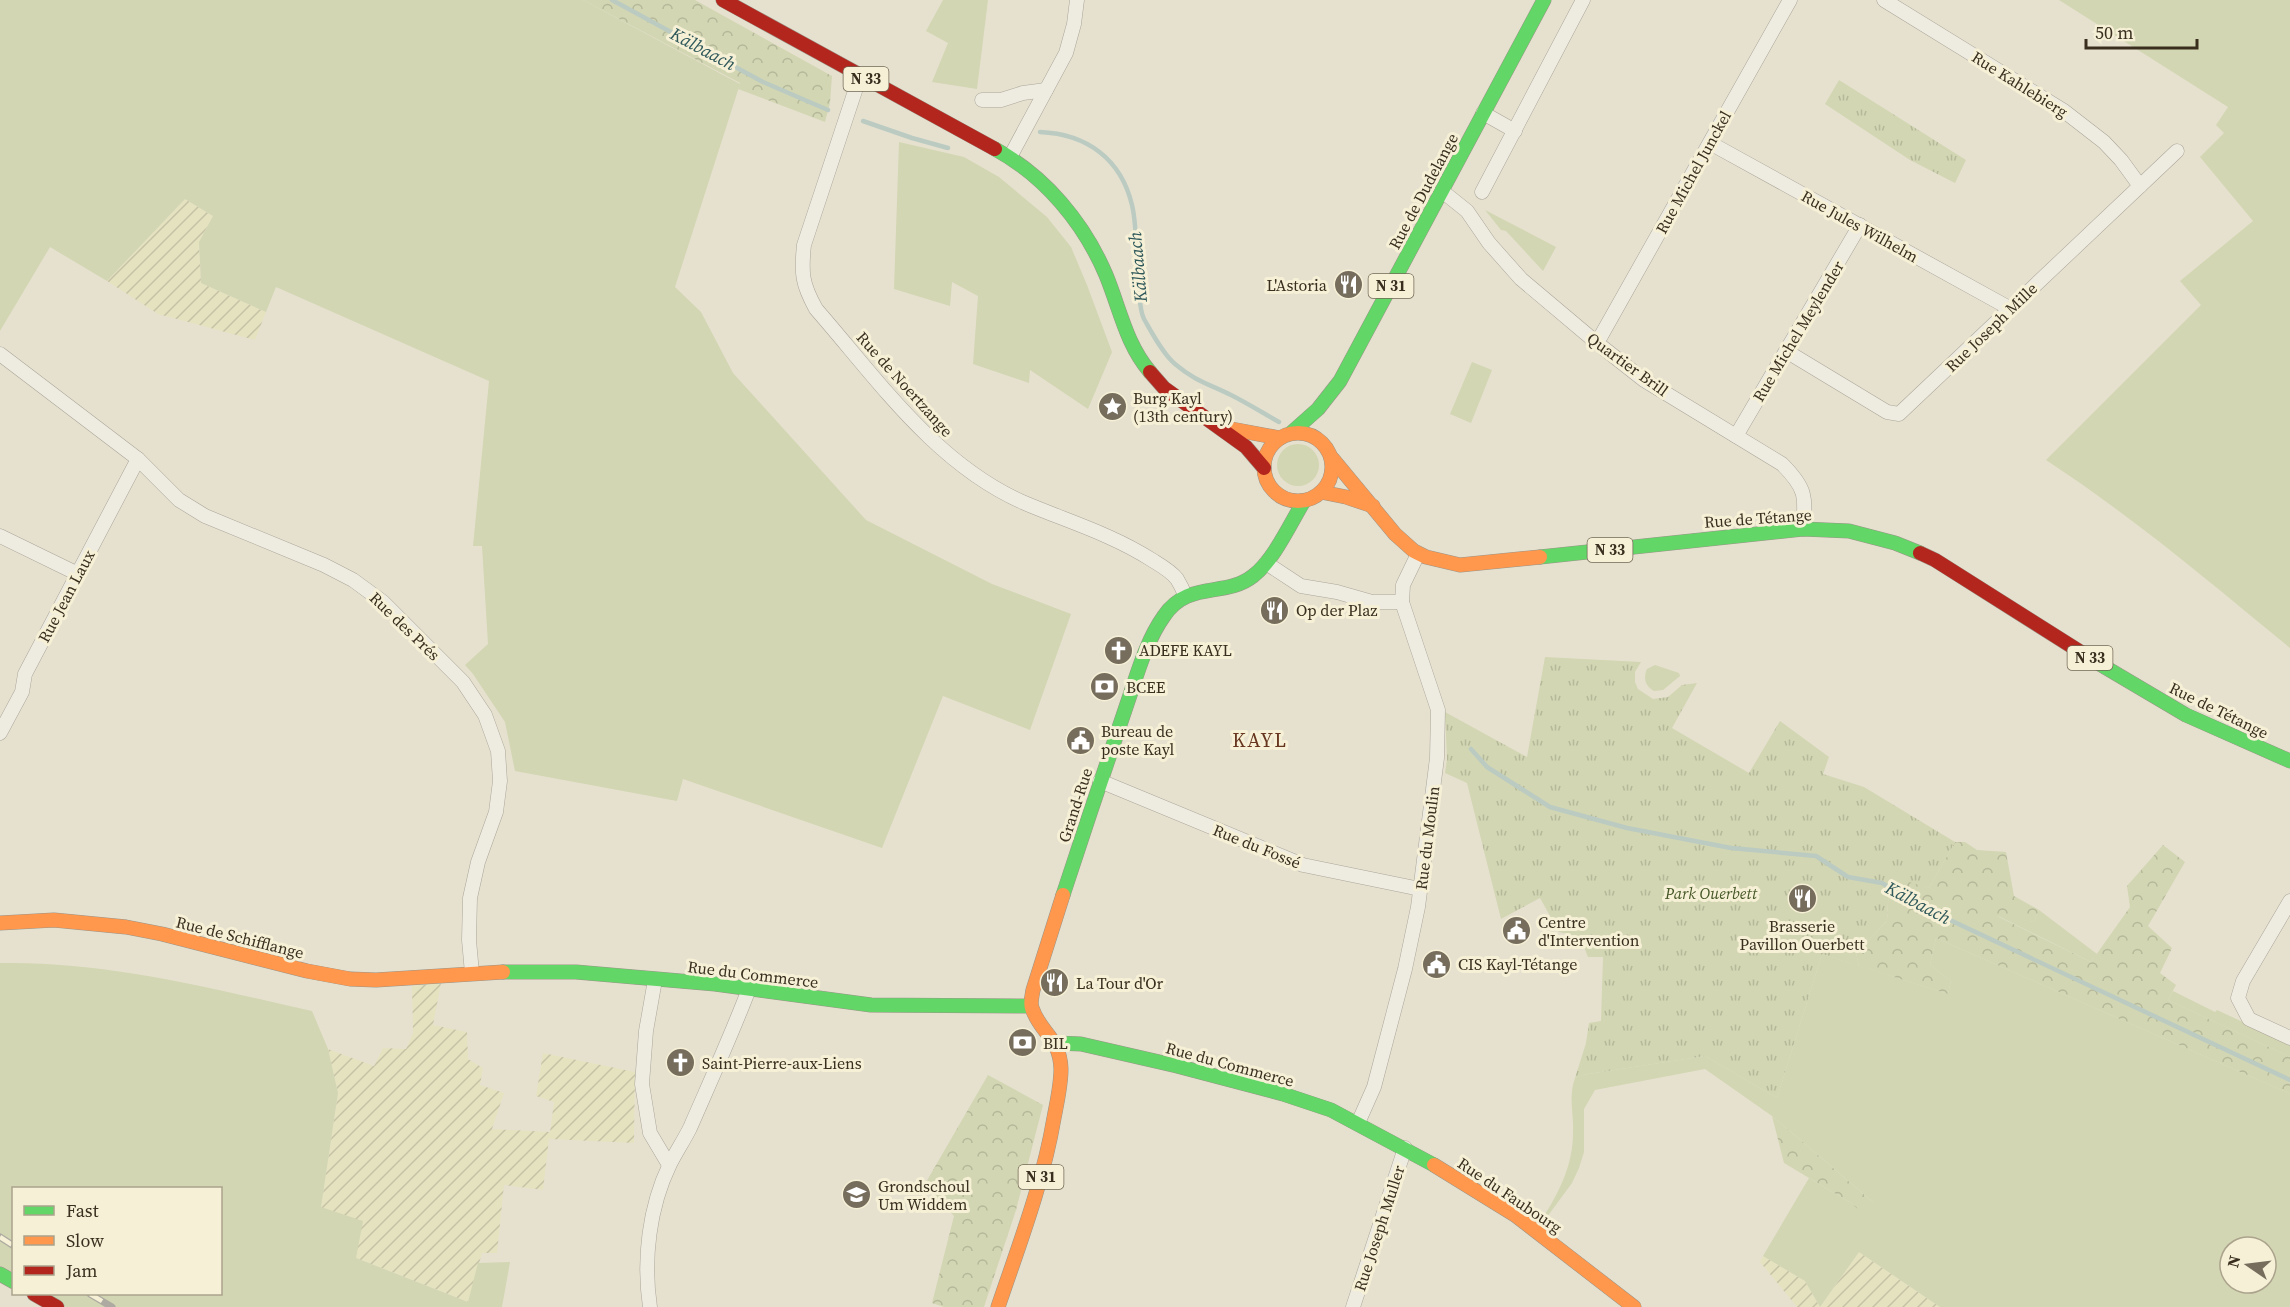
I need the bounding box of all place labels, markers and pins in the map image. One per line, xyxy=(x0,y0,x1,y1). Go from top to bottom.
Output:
restaurant icon: L'Astoria xyxy=(1332,269,1364,301)
place label: L'Astoria xyxy=(1266,274,1328,296)
place label: Burg Kayl (13th century) xyxy=(1133,387,1233,427)
place icon: Burg Kayl (13th century) xyxy=(1096,391,1128,423)
restaurant icon: Op der Plaz xyxy=(1259,594,1291,626)
place label: Op der Plaz xyxy=(1296,599,1378,621)
church icon: ADEFE KAYL xyxy=(1102,634,1134,666)
place label: ADEFE KAYL xyxy=(1139,639,1232,661)
bank icon: BCEE xyxy=(1089,671,1121,703)
place label: BCEE xyxy=(1126,676,1166,698)
place label: Bureau de poste Kayl xyxy=(1101,720,1175,760)
public building icon: Bureau de poste Kayl xyxy=(1064,724,1096,756)
restaurant icon: Brasserie Pavillon Ouerbett xyxy=(1786,882,1818,914)
place label: Centre d'Intervention xyxy=(1538,911,1640,951)
public building icon: Centre d'Intervention xyxy=(1501,915,1533,947)
place label: Brasserie Pavillon Ouerbett xyxy=(1739,915,1865,955)
public building icon: CIS Kayl-Tétange xyxy=(1421,948,1453,980)
place label: CIS Kayl-Tétange xyxy=(1458,953,1577,975)
restaurant icon: La Tour d'Or xyxy=(1039,967,1071,999)
place label: La Tour d'Or xyxy=(1076,972,1164,994)
bank icon: BIL xyxy=(1006,1027,1038,1059)
place label: BIL xyxy=(1043,1032,1068,1054)
church icon: Saint-Pierre-aux-Liens xyxy=(665,1047,697,1079)
place label: Saint-Pierre-aux-Liens xyxy=(702,1052,862,1074)
place label: Grondschoul Um Widdem xyxy=(878,1175,970,1215)
school or university icon: Grondschoul Um Widdem xyxy=(841,1179,873,1211)

